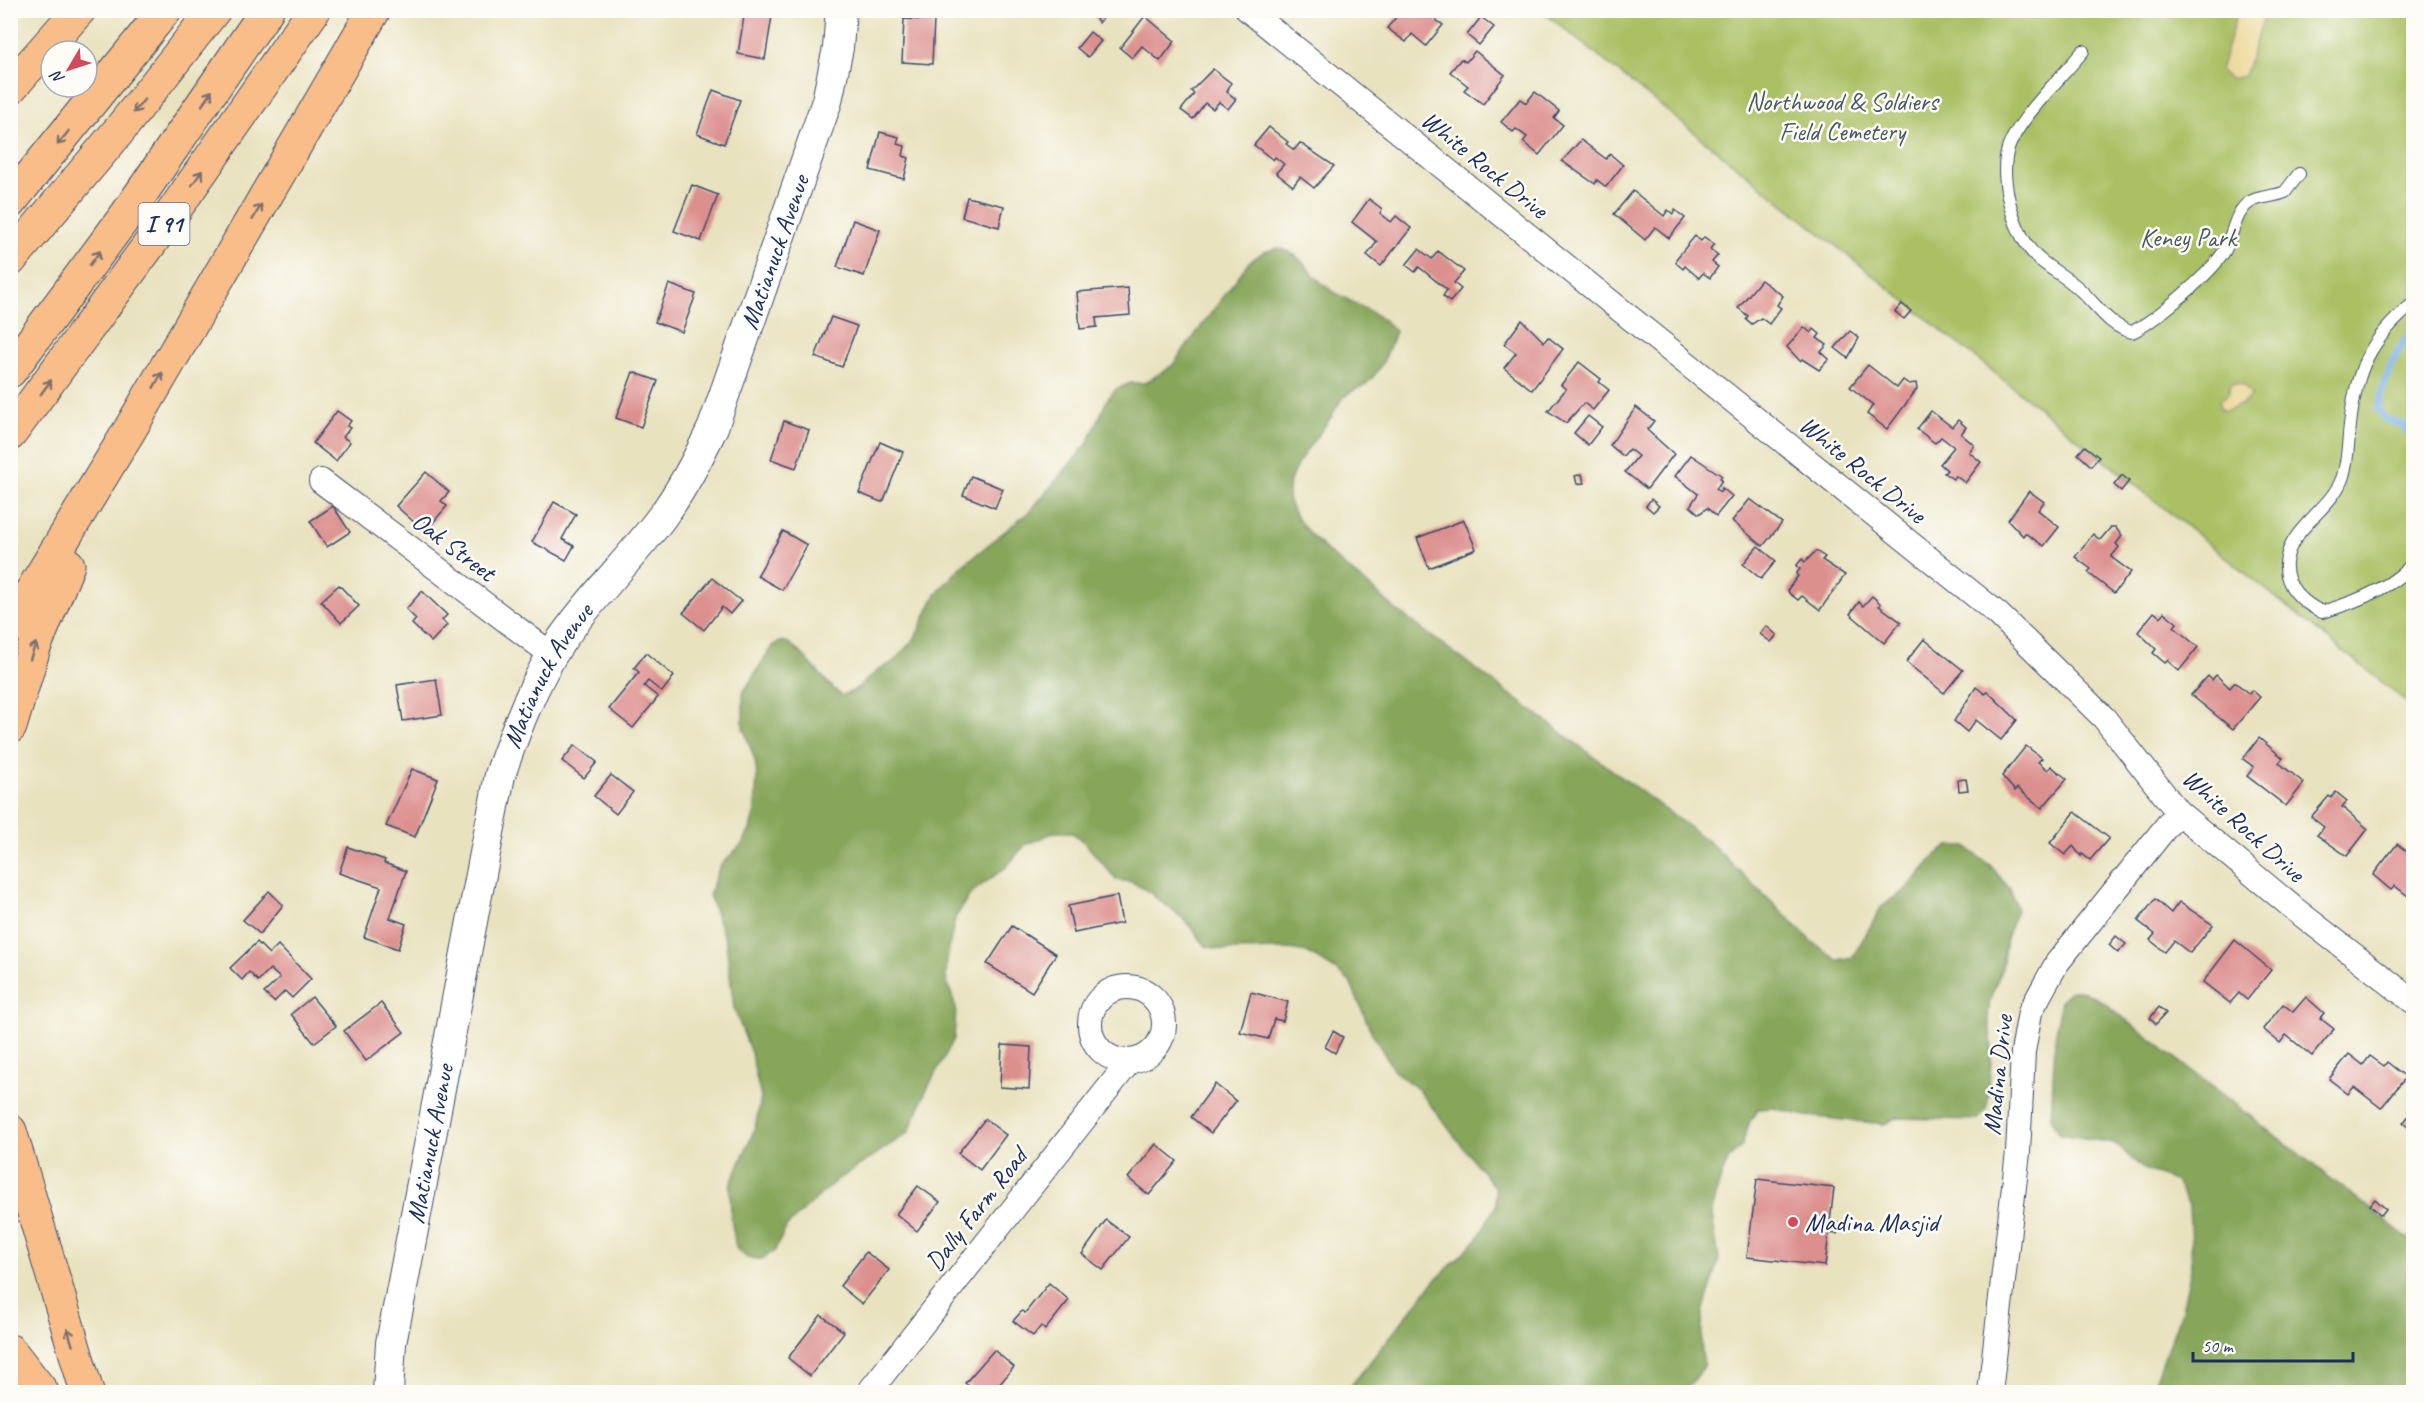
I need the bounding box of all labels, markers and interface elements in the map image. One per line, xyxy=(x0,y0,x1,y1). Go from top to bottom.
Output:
north arrow xyxy=(39,39,99,99)
text: N xyxy=(45,65,69,88)
park label: Northwood & Soldiers Field Cemetery xyxy=(1746,85,1940,148)
one-way arrow xyxy=(201,91,213,107)
one-way arrow xyxy=(132,98,145,114)
street label: White Rock Drive xyxy=(1415,103,1556,227)
one-way arrow xyxy=(57,130,70,146)
street label: Matianuck Avenue xyxy=(732,168,818,334)
one-way arrow xyxy=(191,171,203,187)
road number: I 91 xyxy=(138,203,190,245)
one-way arrow xyxy=(251,204,263,221)
park label: Keney Park xyxy=(2140,221,2239,254)
one-way arrow xyxy=(88,250,101,266)
one-way arrow xyxy=(152,372,164,389)
one-way arrow xyxy=(39,380,52,396)
street label: White Rock Drive xyxy=(1793,408,1934,532)
street label: Oak Street xyxy=(405,504,504,590)
street label: Matianuck Avenue xyxy=(495,594,602,753)
one-way arrow xyxy=(29,642,40,661)
street label: White Rock Drive xyxy=(2176,762,2313,890)
street label: Madina Drive xyxy=(1975,1012,2020,1137)
street label: Matianuck Avenue xyxy=(399,1059,462,1226)
street label: Dally Farm Road xyxy=(918,1138,1037,1277)
place label: Madina Masjid xyxy=(1805,1206,1942,1239)
marker: Madina Masjid xyxy=(1786,1215,1800,1229)
scale bar xyxy=(2193,1325,2354,1363)
one-way arrow xyxy=(63,1328,74,1347)
text: 50 m xyxy=(2202,1335,2235,1357)

